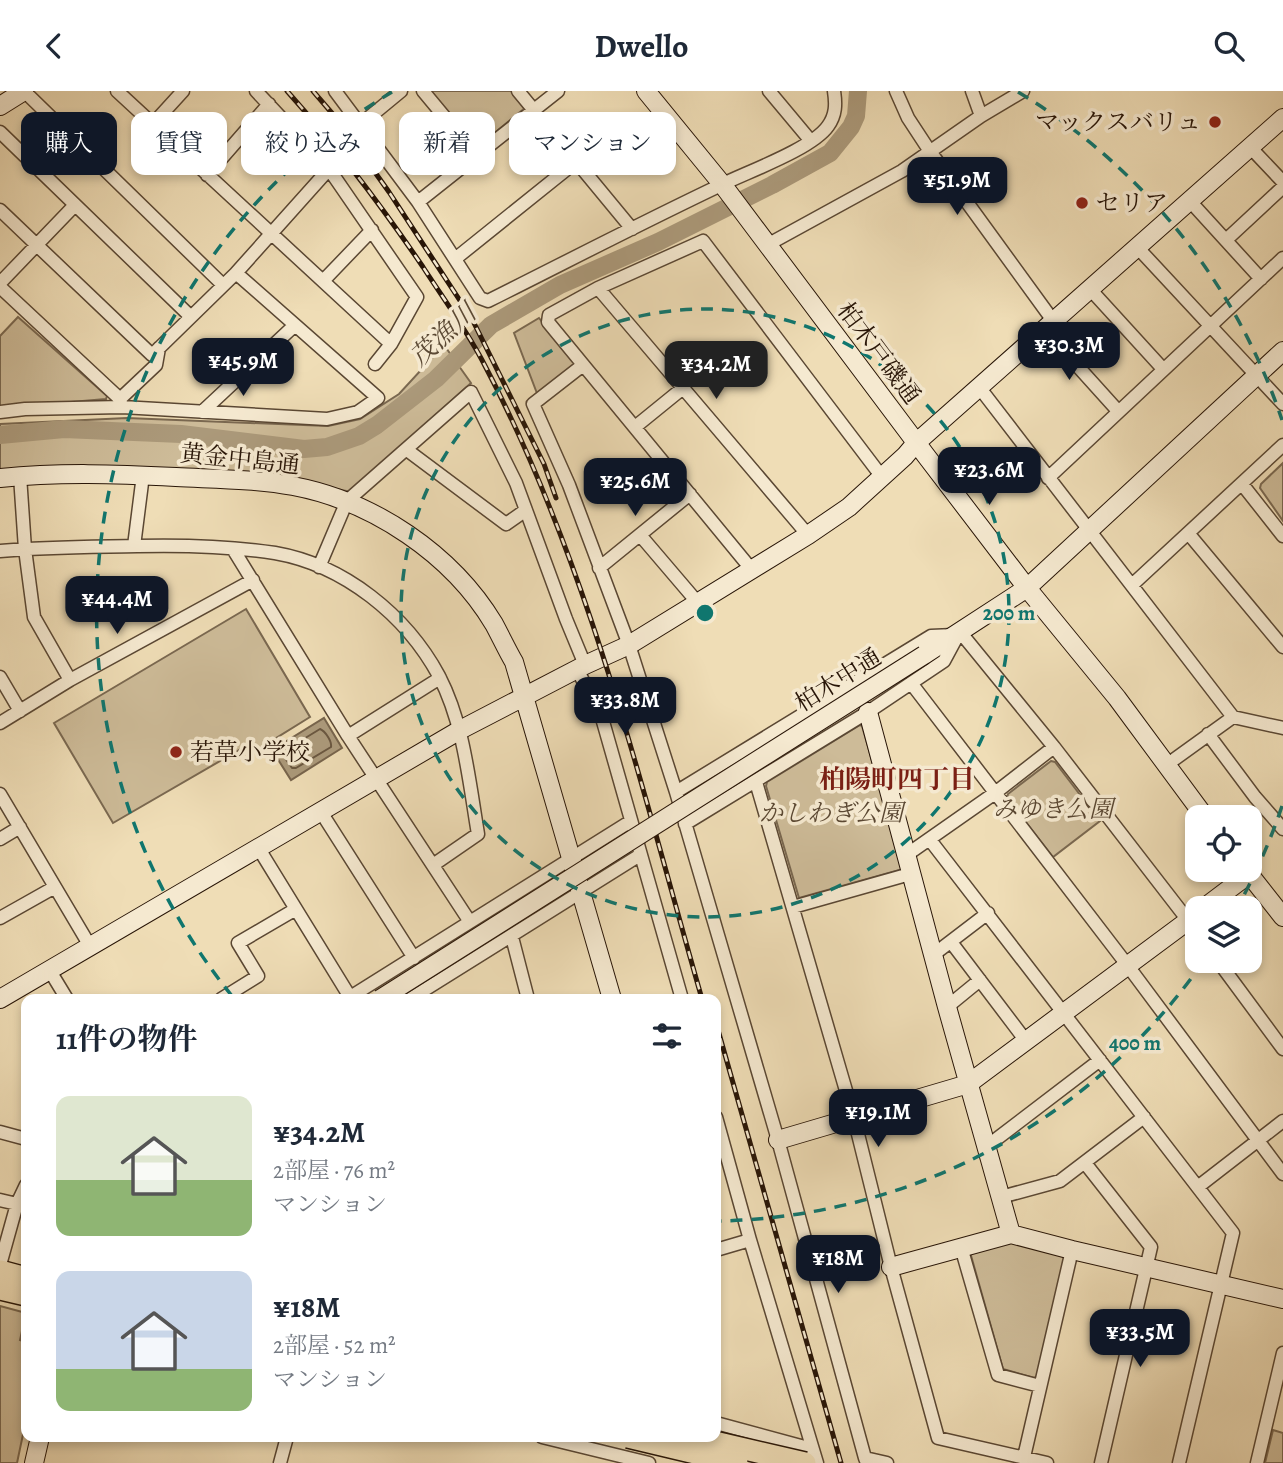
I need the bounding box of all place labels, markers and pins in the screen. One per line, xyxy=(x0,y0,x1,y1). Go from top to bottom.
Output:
place label: マックスバリュ xyxy=(1035,106,1201,138)
marker: マックスバリュ xyxy=(1207,114,1223,130)
pin: ¥51.9M xyxy=(900,157,1014,217)
place label: セリア xyxy=(1096,187,1168,219)
marker: セリア xyxy=(1074,195,1090,211)
pin: ¥30.3M xyxy=(1012,323,1126,382)
pin: ¥45.9M xyxy=(186,338,300,398)
pin: ¥34.2M xyxy=(659,341,773,401)
pin: ¥23.6M xyxy=(932,447,1046,507)
pin: ¥25.6M xyxy=(578,459,692,518)
pin: ¥44.4M xyxy=(60,577,174,636)
centre of rings xyxy=(693,601,717,625)
pin: ¥33.8M xyxy=(568,677,682,737)
place label: 若草小学校 xyxy=(190,736,310,768)
marker: 若草小学校 xyxy=(168,744,184,760)
pin: ¥19.1M xyxy=(821,1089,935,1149)
pin: ¥18M xyxy=(797,1235,879,1295)
pin: ¥33.5M xyxy=(1083,1309,1197,1369)

